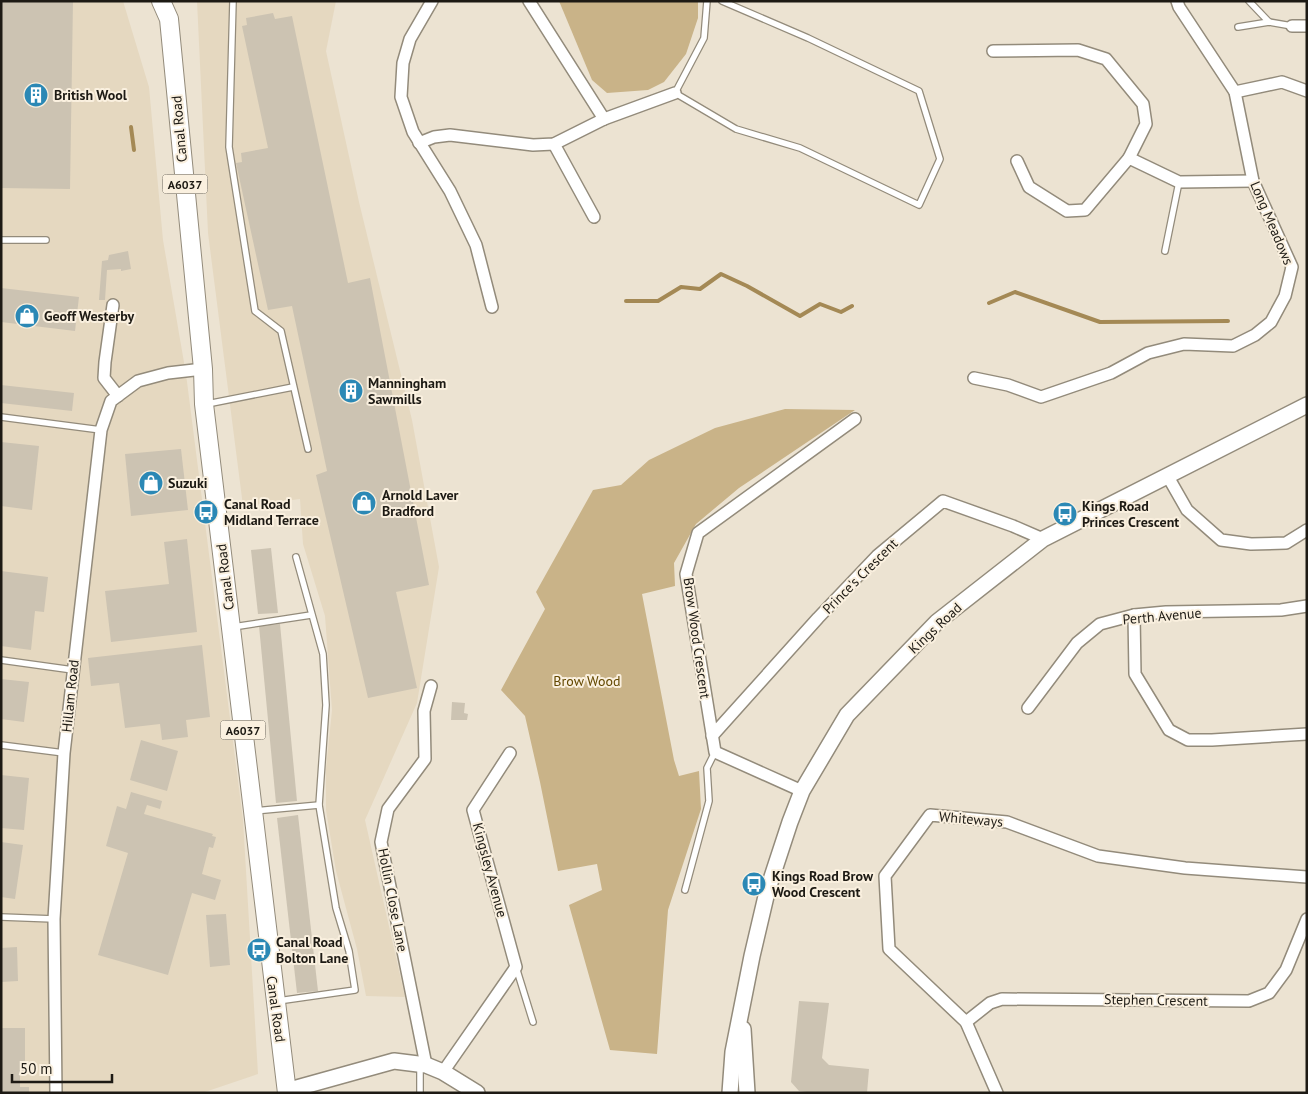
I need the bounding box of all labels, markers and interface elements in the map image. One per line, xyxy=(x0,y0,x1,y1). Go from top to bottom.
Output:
building icon: British Wool xyxy=(23,82,49,108)
place label: British Wool xyxy=(54,86,128,104)
street label: Canal Road xyxy=(167,95,191,163)
road number: A6037 xyxy=(162,174,208,193)
street label: Long Meadows xyxy=(1246,179,1298,268)
shop icon: Geoff Westerby xyxy=(14,303,40,329)
place label: Geoff Westerby xyxy=(44,307,135,325)
place label: Manningham Sawmills xyxy=(368,374,446,408)
building icon: Manningham Sawmills xyxy=(338,378,364,404)
shop icon: Suzuki xyxy=(138,470,164,496)
place label: Suzuki xyxy=(168,474,208,492)
place label: Arnold Laver Bradford xyxy=(382,486,459,520)
shop icon: Arnold Laver Bradford xyxy=(351,490,377,516)
place label: Canal Road Midland Terrace xyxy=(224,495,319,529)
place label: Kings Road Princes Crescent xyxy=(1082,497,1179,531)
bus stop icon: Canal Road Midland Terrace xyxy=(193,499,219,525)
bus stop icon: Kings Road Princes Crescent xyxy=(1052,501,1078,527)
street label: Prince's Crescent xyxy=(819,534,902,617)
street label: Canal Road xyxy=(212,543,238,611)
street label: Brow Wood Crescent xyxy=(680,576,714,700)
street label: Kings Road xyxy=(904,599,966,657)
street label: Perth Avenue xyxy=(1122,604,1202,628)
street label: Hillam Road xyxy=(57,659,83,733)
park label: Brow Wood xyxy=(553,672,621,690)
road number: A6037 xyxy=(220,720,266,740)
street label: Whiteways xyxy=(938,807,1004,831)
street label: Kingsley Avenue xyxy=(469,821,511,919)
street label: Hollin Close Lane xyxy=(374,847,412,953)
place label: Kings Road Brow Wood Crescent xyxy=(772,867,874,901)
bus stop icon: Kings Road Brow Wood Crescent xyxy=(741,871,767,897)
place label: Canal Road Bolton Lane xyxy=(276,933,348,967)
bus stop icon: Canal Road Bolton Lane xyxy=(246,937,272,963)
street label: Canal Road xyxy=(262,975,290,1043)
street label: Stephen Crescent xyxy=(1104,990,1208,1010)
scale bar xyxy=(12,1052,112,1084)
text: 50 m xyxy=(20,1059,53,1078)

